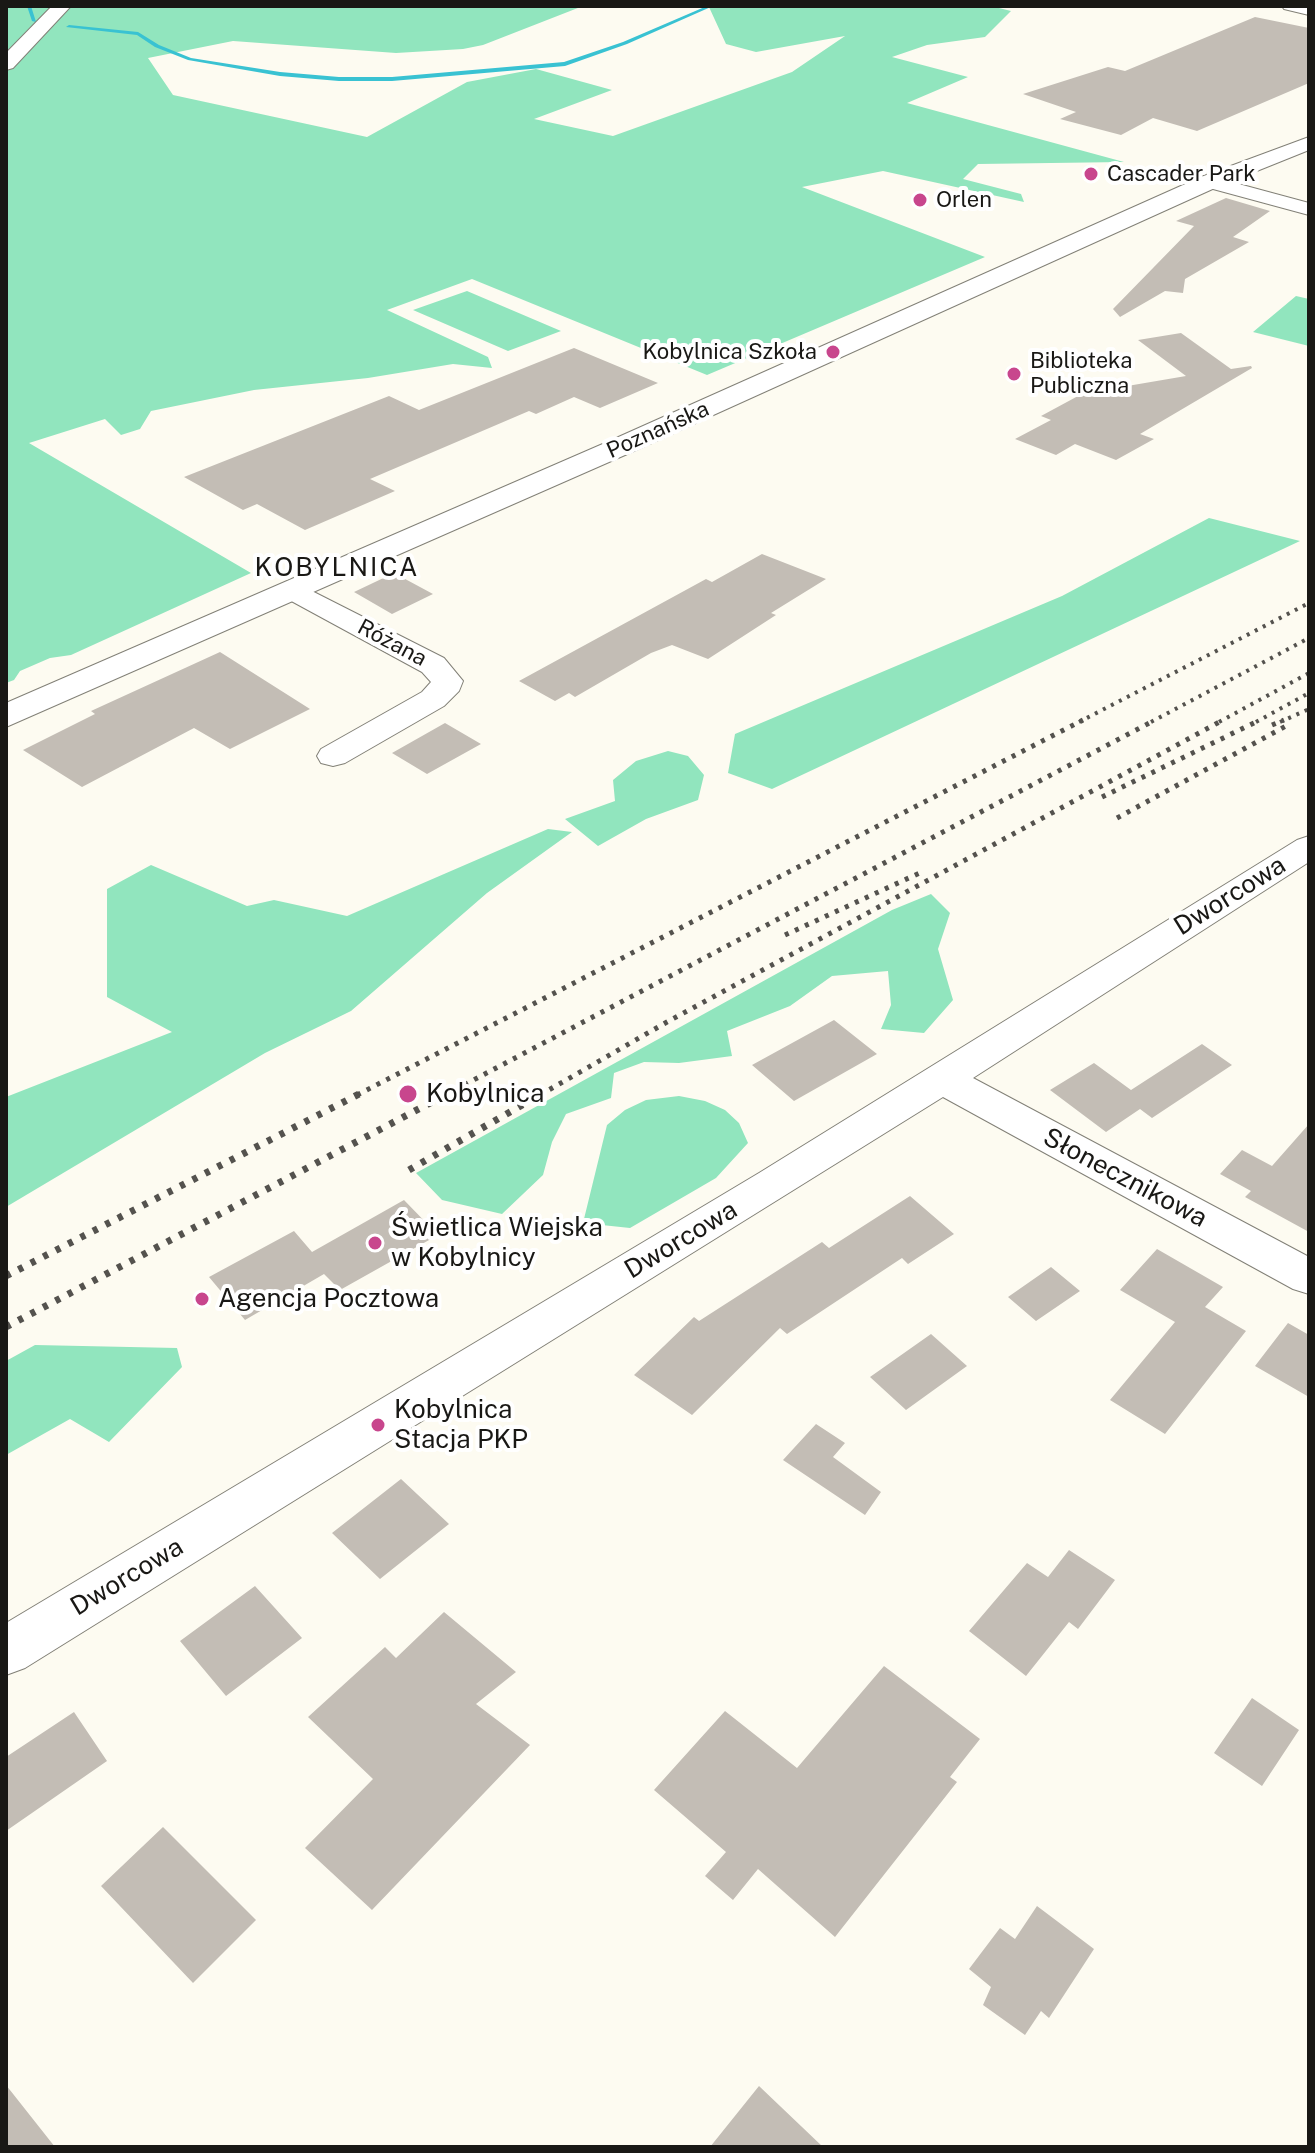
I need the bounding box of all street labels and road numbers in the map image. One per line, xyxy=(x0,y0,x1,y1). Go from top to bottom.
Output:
street label: Poznańska xyxy=(603,396,713,464)
street label: Różana xyxy=(353,614,431,672)
street label: Dworcowa xyxy=(1168,849,1292,943)
street label: Słonecznikowa xyxy=(1038,1122,1212,1234)
street label: Dworcowa xyxy=(619,1194,743,1286)
street label: Dworcowa xyxy=(65,1531,189,1623)

